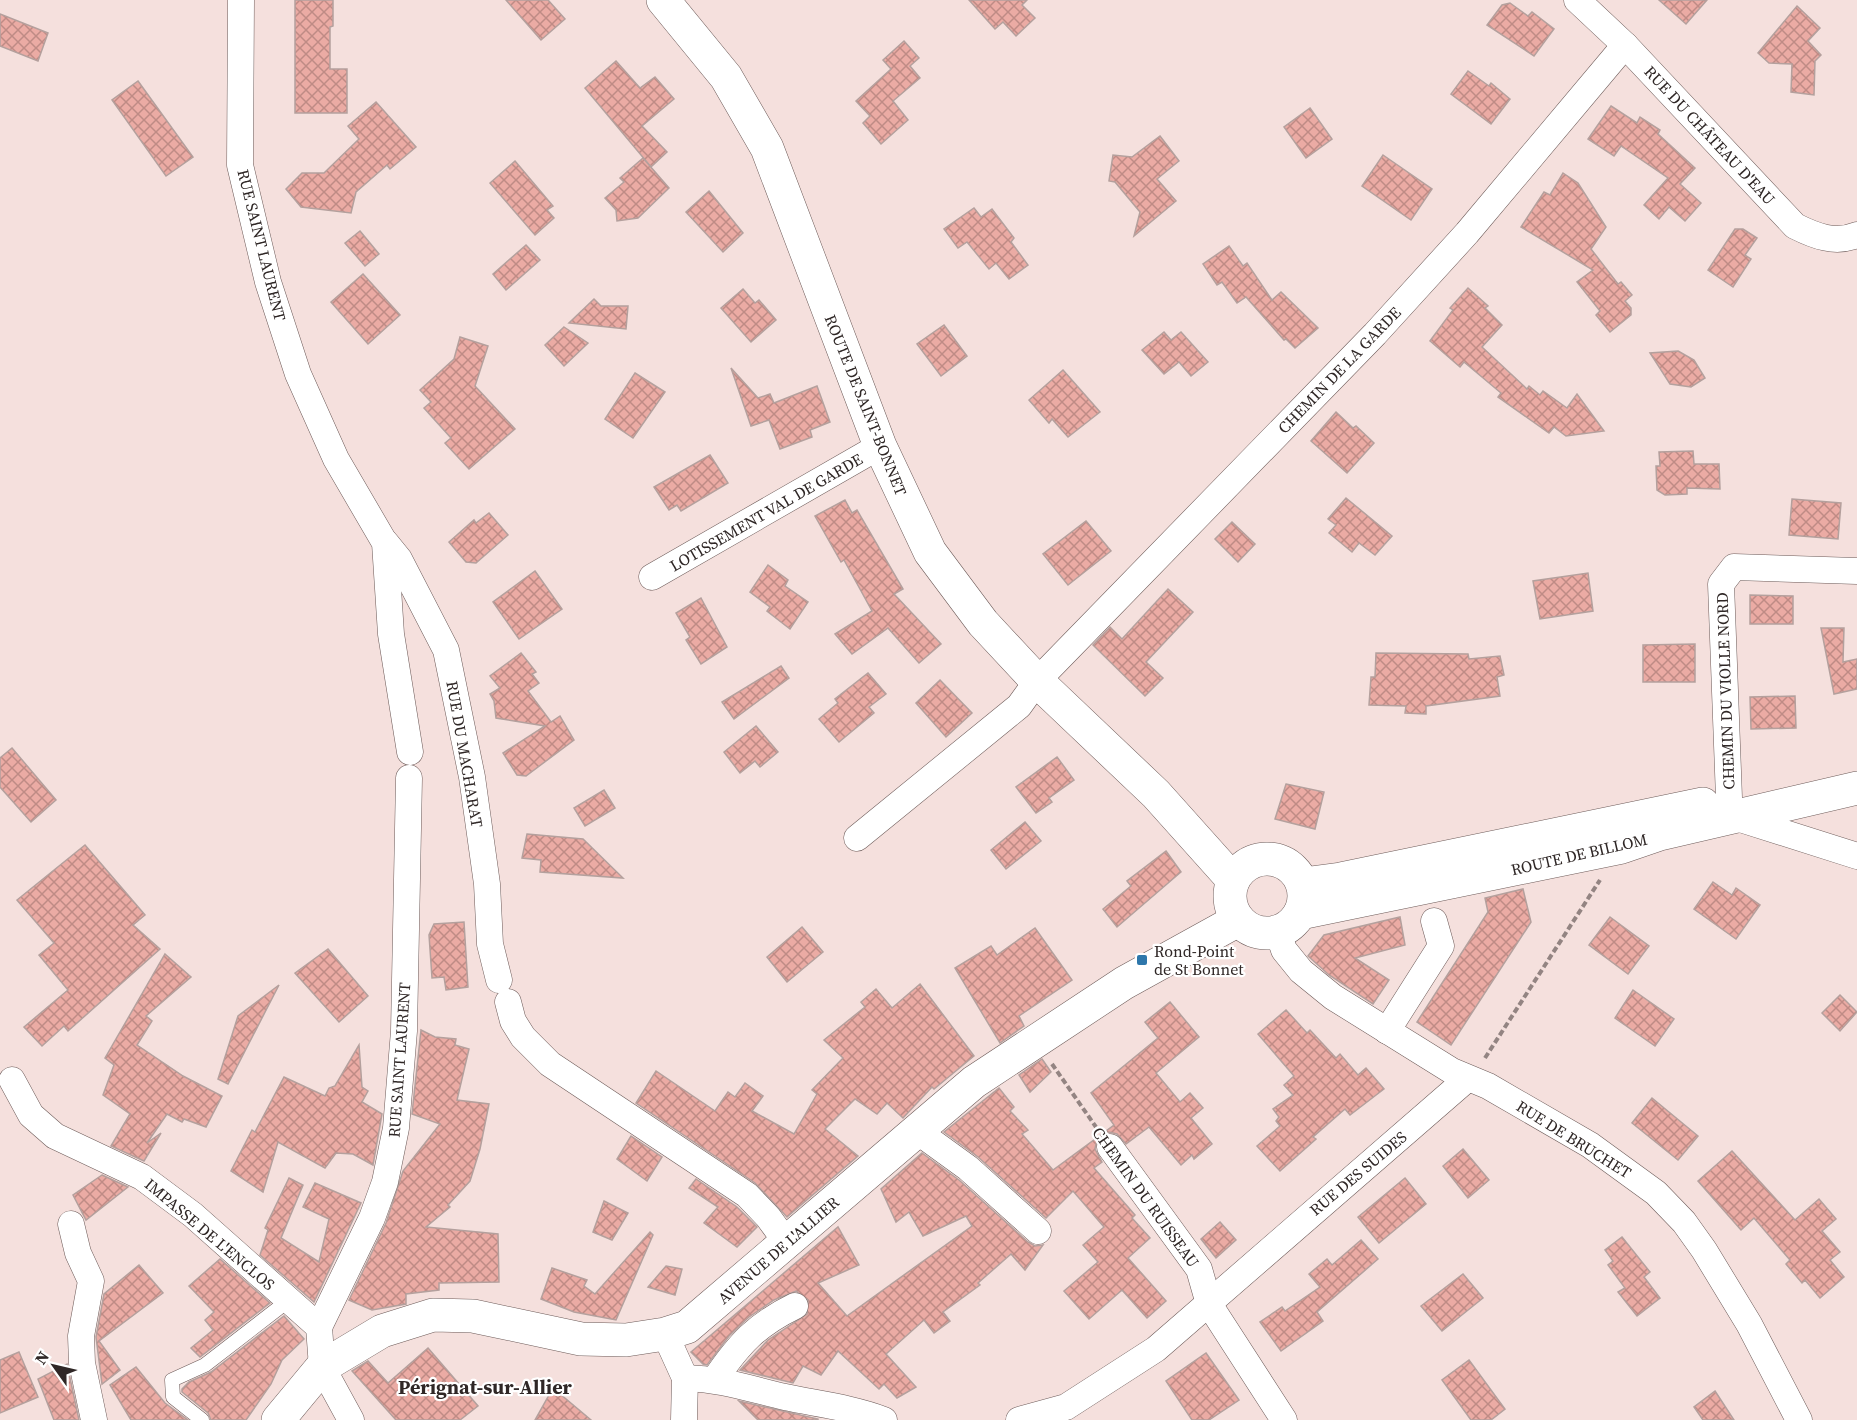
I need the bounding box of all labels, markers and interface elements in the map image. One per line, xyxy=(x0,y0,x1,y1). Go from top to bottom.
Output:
street label: RUE DU CHÂTEAU D'EAU xyxy=(1640,61,1781,210)
street label: RUE SAINT LAURENT xyxy=(233,167,292,323)
street label: CHEMIN DE LA GARDE xyxy=(1273,302,1406,438)
street label: ROUTE DE SAINT-BONNET xyxy=(820,311,913,499)
street label: LOTISSEMENT VAL DE GARDE xyxy=(666,448,867,576)
street label: CHEMIN DU VIOLLE NORD xyxy=(1711,592,1739,790)
street label: RUE DU MACHARAT xyxy=(441,679,489,829)
street label: ROUTE DE BILLOM xyxy=(1509,828,1649,880)
place label: Rond-Point de St Bonnet xyxy=(1154,940,1244,980)
marker: Rond-Point de St Bonnet xyxy=(1135,953,1149,967)
street label: RUE SAINT LAURENT xyxy=(383,981,415,1138)
street label: RUE DE BRUCHET xyxy=(1512,1095,1636,1183)
street label: CHEMIN DU RUISSEAU xyxy=(1088,1122,1205,1272)
street label: RUE DES SUIDES xyxy=(1305,1126,1411,1220)
street label: IMPASSE DE L'ENCLOS xyxy=(140,1173,280,1295)
street label: AVENUE DE L'ALLIER xyxy=(713,1191,844,1309)
north arrow xyxy=(24,1336,84,1396)
text: N xyxy=(29,1346,54,1369)
district label: Pérignat-sur-Allier xyxy=(398,1373,573,1401)

